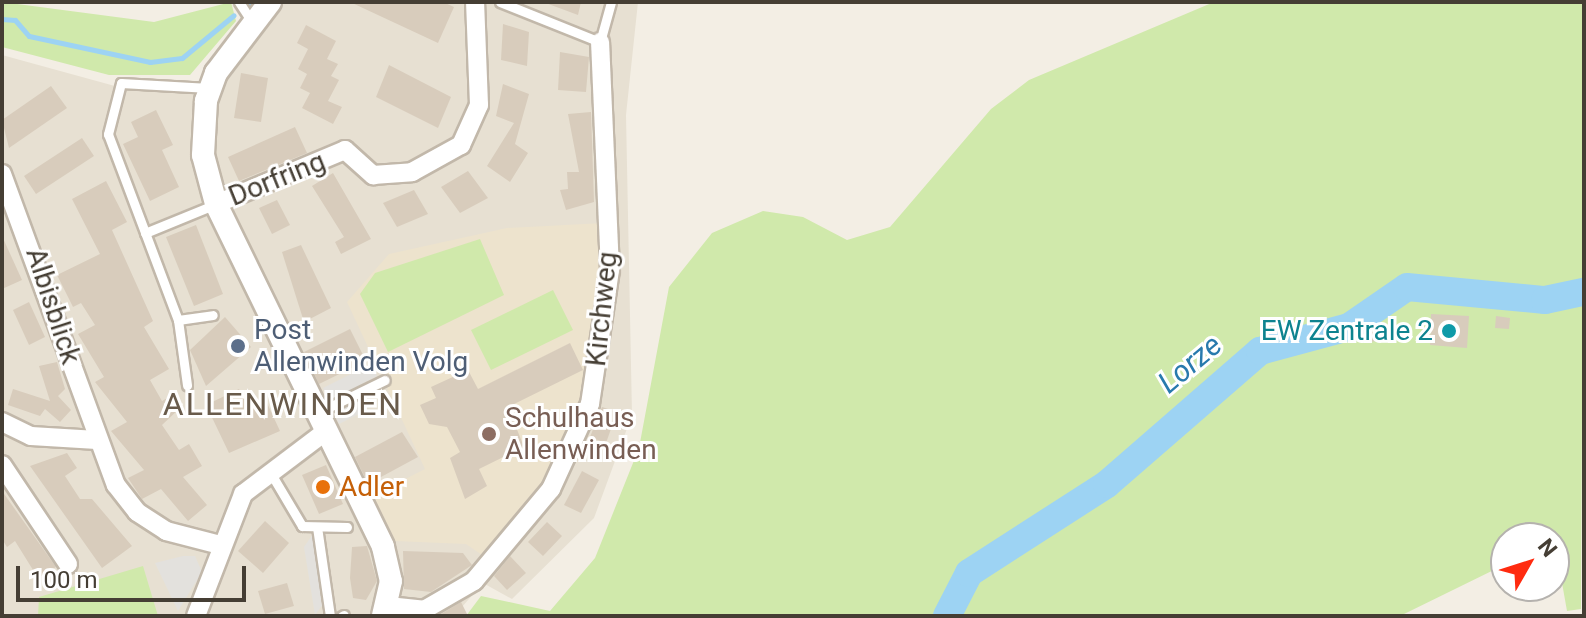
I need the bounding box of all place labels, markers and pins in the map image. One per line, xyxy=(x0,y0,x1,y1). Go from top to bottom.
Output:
place label: Post Allenwinden Volg xyxy=(254,313,468,379)
place label: EW Zentrale 2 xyxy=(1261,314,1433,348)
marker: EW Zentrale 2 xyxy=(1440,322,1458,340)
marker: Post Allenwinden Volg xyxy=(229,337,247,355)
place label: Schulhaus Allenwinden xyxy=(505,401,657,467)
marker: Schulhaus Allenwinden xyxy=(480,425,498,443)
place label: Adler xyxy=(339,470,404,504)
marker: Adler xyxy=(314,478,332,496)

